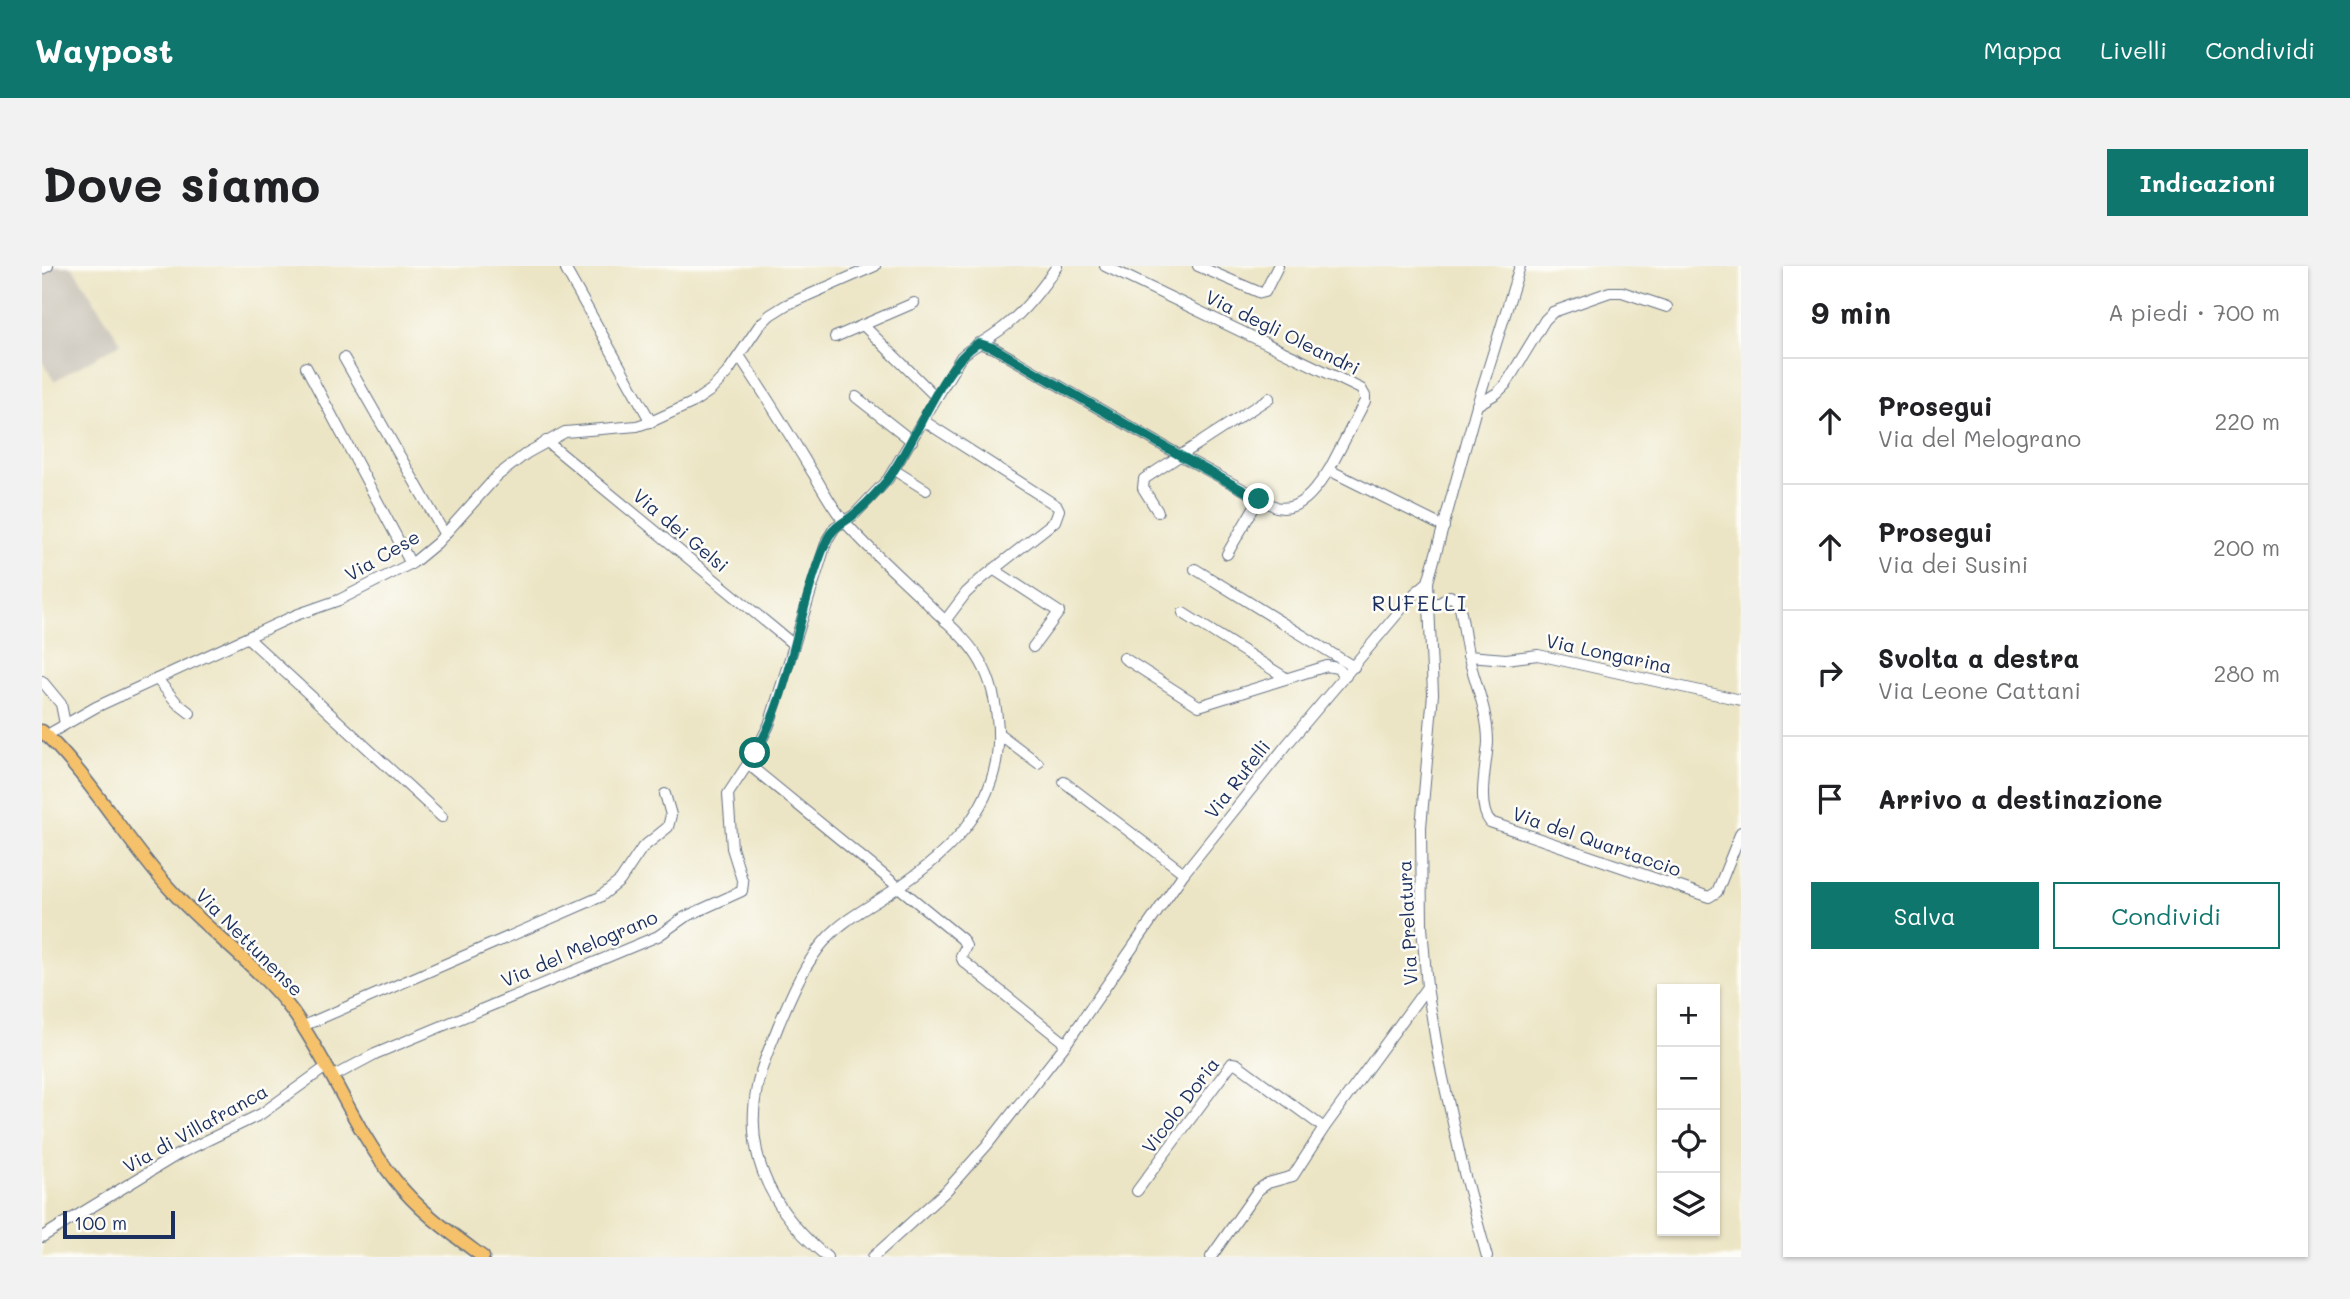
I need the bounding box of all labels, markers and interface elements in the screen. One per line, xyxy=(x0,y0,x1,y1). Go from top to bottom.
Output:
text: Waypost xyxy=(35,28,173,71)
text: Mappa xyxy=(1984,34,2062,65)
text: Livelli xyxy=(2100,34,2167,65)
text: Condividi xyxy=(2205,34,2315,65)
button: Indicazioni xyxy=(2107,149,2308,216)
text: Dove siamo xyxy=(42,151,320,214)
street label: Via degli Oleandri xyxy=(1202,284,1364,380)
text: 9 min xyxy=(1811,292,1891,332)
text: A piedi · 700 m xyxy=(2108,297,2280,327)
text: Prosegui xyxy=(1878,389,1993,423)
icon: ahead xyxy=(1811,402,1849,440)
text: 220 m xyxy=(2214,406,2280,436)
text: Via del Melograno xyxy=(1878,423,2081,453)
street label: Via dei Gelsi xyxy=(628,483,734,577)
route end xyxy=(1243,483,1274,514)
text: Prosegui xyxy=(1878,515,1993,549)
street label: Via Cese xyxy=(340,524,424,586)
icon: ahead xyxy=(1811,528,1849,566)
text: 200 m xyxy=(2213,532,2280,562)
text: Via dei Susini xyxy=(1878,549,2028,579)
district label: RUFELLI xyxy=(1372,589,1468,616)
street label: Via Longarina xyxy=(1544,627,1674,679)
text: Svolta a destra xyxy=(1878,641,2079,675)
icon: right xyxy=(1811,654,1849,692)
text: 280 m xyxy=(2213,658,2280,688)
text: Via Leone Cattani xyxy=(1878,675,2081,705)
street label: Via Rufelli xyxy=(1199,735,1275,823)
route start xyxy=(739,737,770,768)
icon: arrive xyxy=(1811,780,1849,818)
text: Arrivo a destinazione xyxy=(1878,782,2163,816)
street label: Via del Quartaccio xyxy=(1509,800,1685,882)
street label: Via Prelatura xyxy=(1391,860,1423,986)
button: Salva xyxy=(1811,882,2039,949)
button: Condividi xyxy=(2053,882,2280,949)
street label: Via Nettunense xyxy=(191,883,309,1001)
street label: Via del Melograno xyxy=(497,904,661,992)
map controls xyxy=(1657,984,1720,1236)
button: + xyxy=(1657,984,1720,1047)
button: − xyxy=(1657,1047,1720,1110)
street label: Vicolo Doria xyxy=(1136,1052,1224,1158)
street label: Via di Villafranca xyxy=(118,1078,272,1178)
button: locate xyxy=(1657,1110,1720,1173)
button: layers xyxy=(1657,1173,1720,1236)
scale bar xyxy=(63,1208,175,1240)
text: 100 m xyxy=(74,1210,127,1235)

